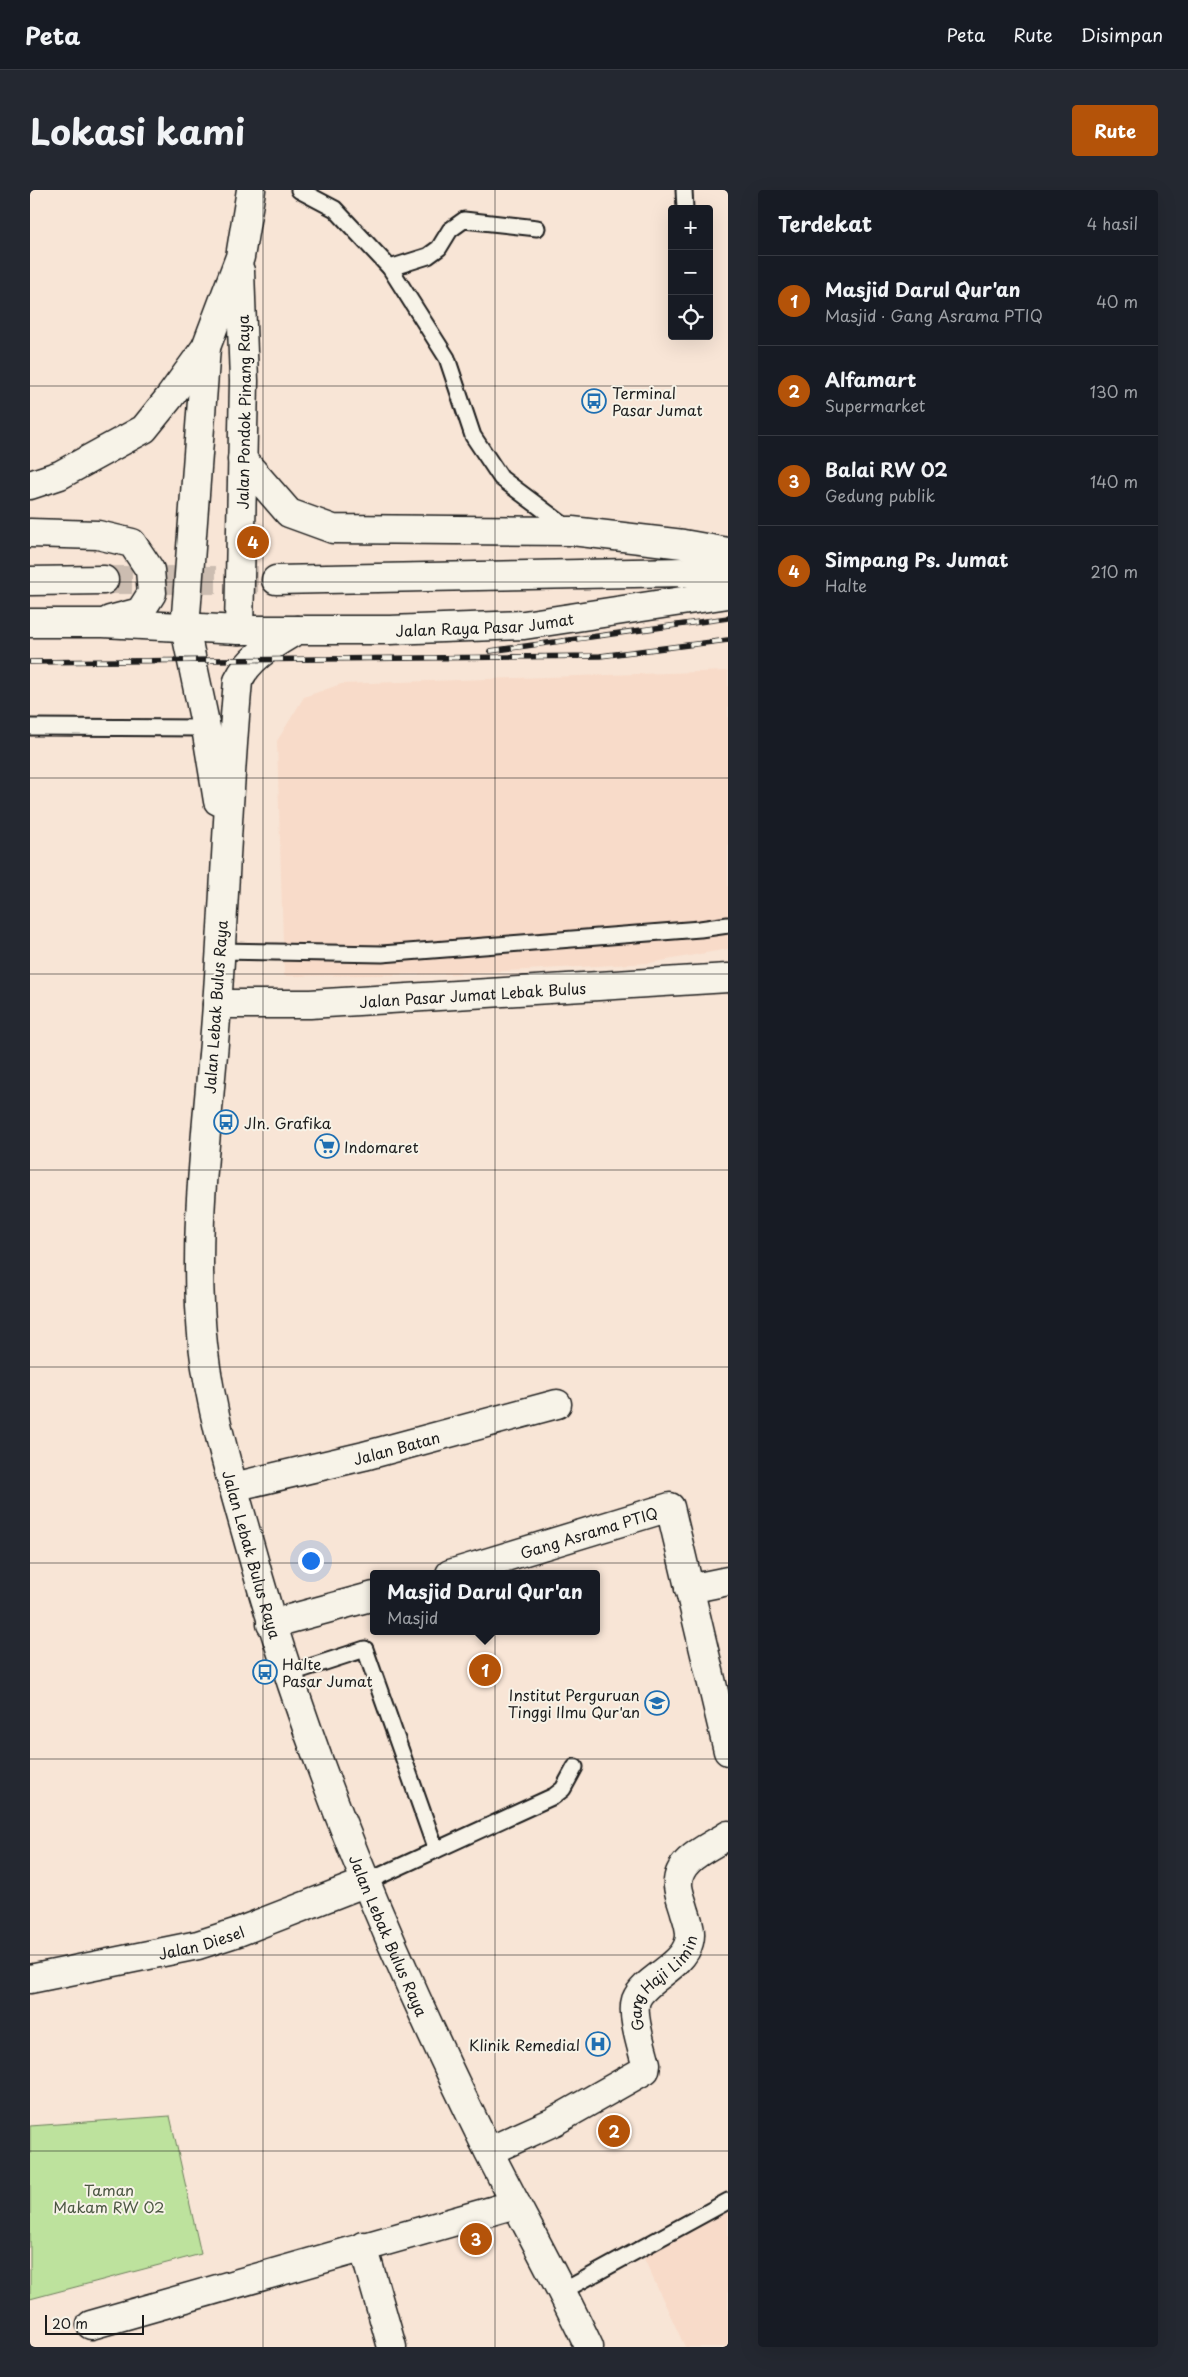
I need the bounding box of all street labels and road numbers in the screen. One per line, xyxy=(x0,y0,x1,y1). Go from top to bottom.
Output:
street label: Jalan Pondok Pinang Raya xyxy=(230,314,256,510)
street label: Jalan Raya Pasar Jumat xyxy=(395,606,575,641)
street label: Jalan Lebak Bulus Raya xyxy=(197,920,233,1094)
street label: Jalan Pasar Jumat Lebak Bulus xyxy=(359,975,587,1012)
street label: Jalan Batan xyxy=(351,1425,442,1470)
street label: Jalan Lebak Bulus Raya xyxy=(218,1468,288,1641)
street label: Gang Asrama PTIQ xyxy=(517,1500,660,1564)
street label: Jalan Lebak Bulus Raya xyxy=(344,1851,434,2020)
street label: Jalan Diesel xyxy=(156,1919,247,1964)
street label: Gang Haji Limin xyxy=(623,1933,702,2033)

